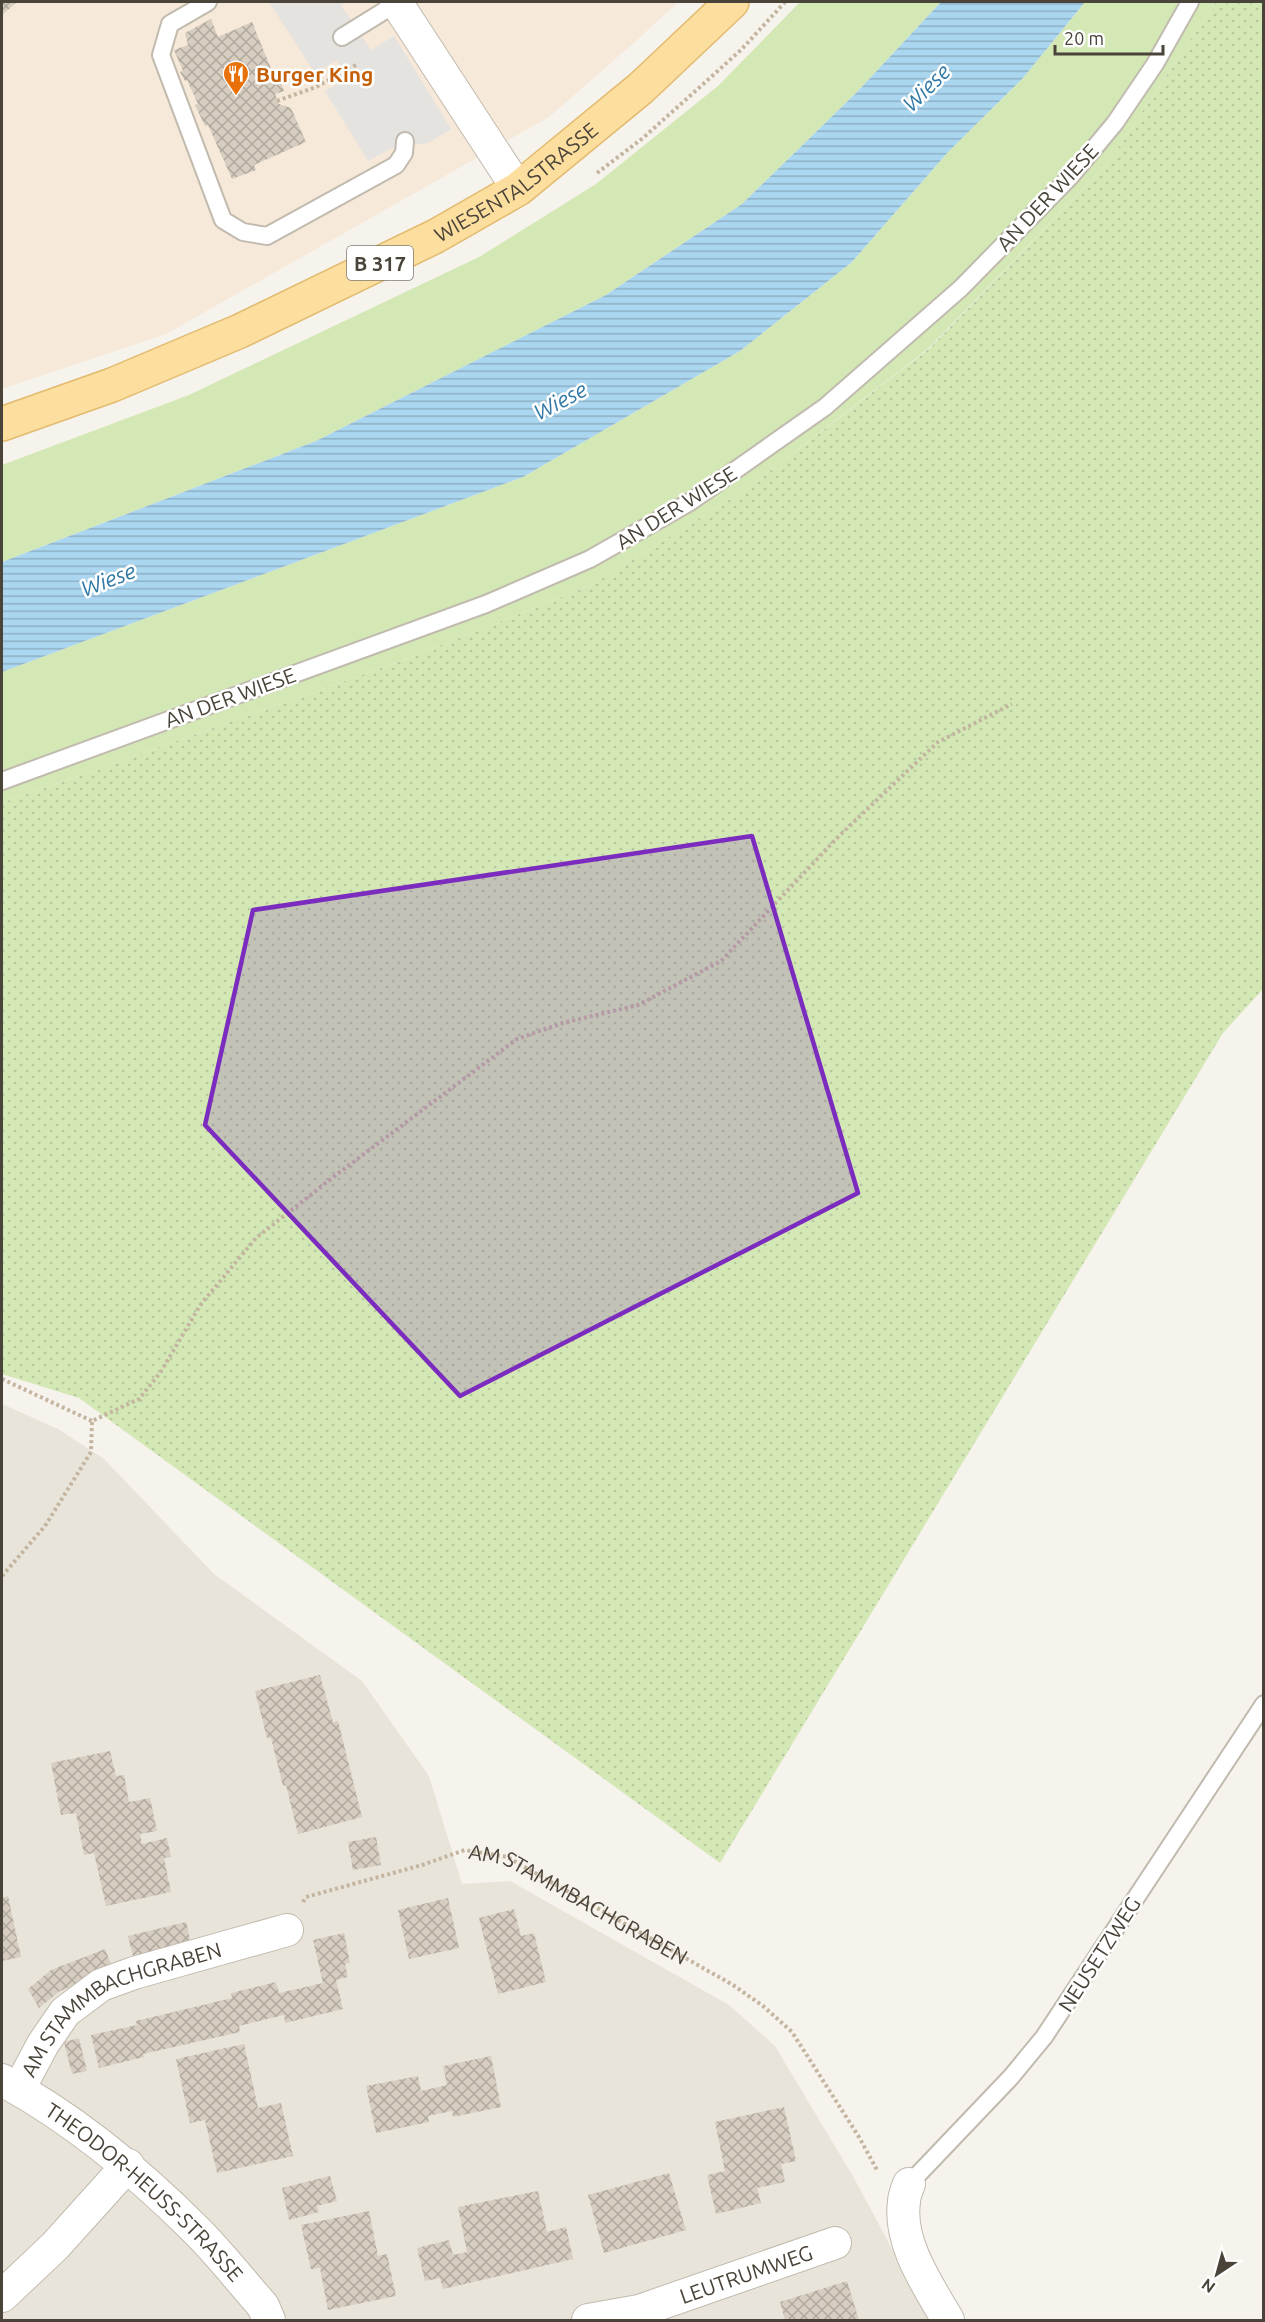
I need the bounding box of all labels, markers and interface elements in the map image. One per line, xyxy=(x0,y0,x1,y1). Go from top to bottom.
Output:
scale bar xyxy=(1055,18,1163,56)
text: 20 m xyxy=(1064,28,1104,48)
water label: Wiese xyxy=(897,58,955,116)
restaurant icon: Burger King xyxy=(221,59,251,97)
place label: Burger King xyxy=(256,62,373,86)
street label: WIESENTALSTRASSE xyxy=(430,117,602,247)
street label: AN DER WIESE xyxy=(991,139,1103,255)
road number: B 317 xyxy=(347,246,413,280)
water label: Wiese xyxy=(529,376,591,424)
street label: AN DER WIESE xyxy=(611,460,741,554)
water label: Wiese xyxy=(77,557,139,601)
street label: AN DER WIESE xyxy=(161,662,299,732)
street label: AM STAMMBACHGRABEN xyxy=(467,1839,692,1969)
street label: NEUSETZWEG xyxy=(1053,1892,1145,2016)
street label: AM STAMMBACHGRABEN xyxy=(16,1937,224,2081)
street label: THEODOR-HEUSS-STRASSE xyxy=(41,2097,248,2286)
street label: LEUTRUMWEG xyxy=(676,2240,815,2308)
north arrow xyxy=(1187,2244,1247,2304)
text: N xyxy=(1198,2275,1218,2297)

